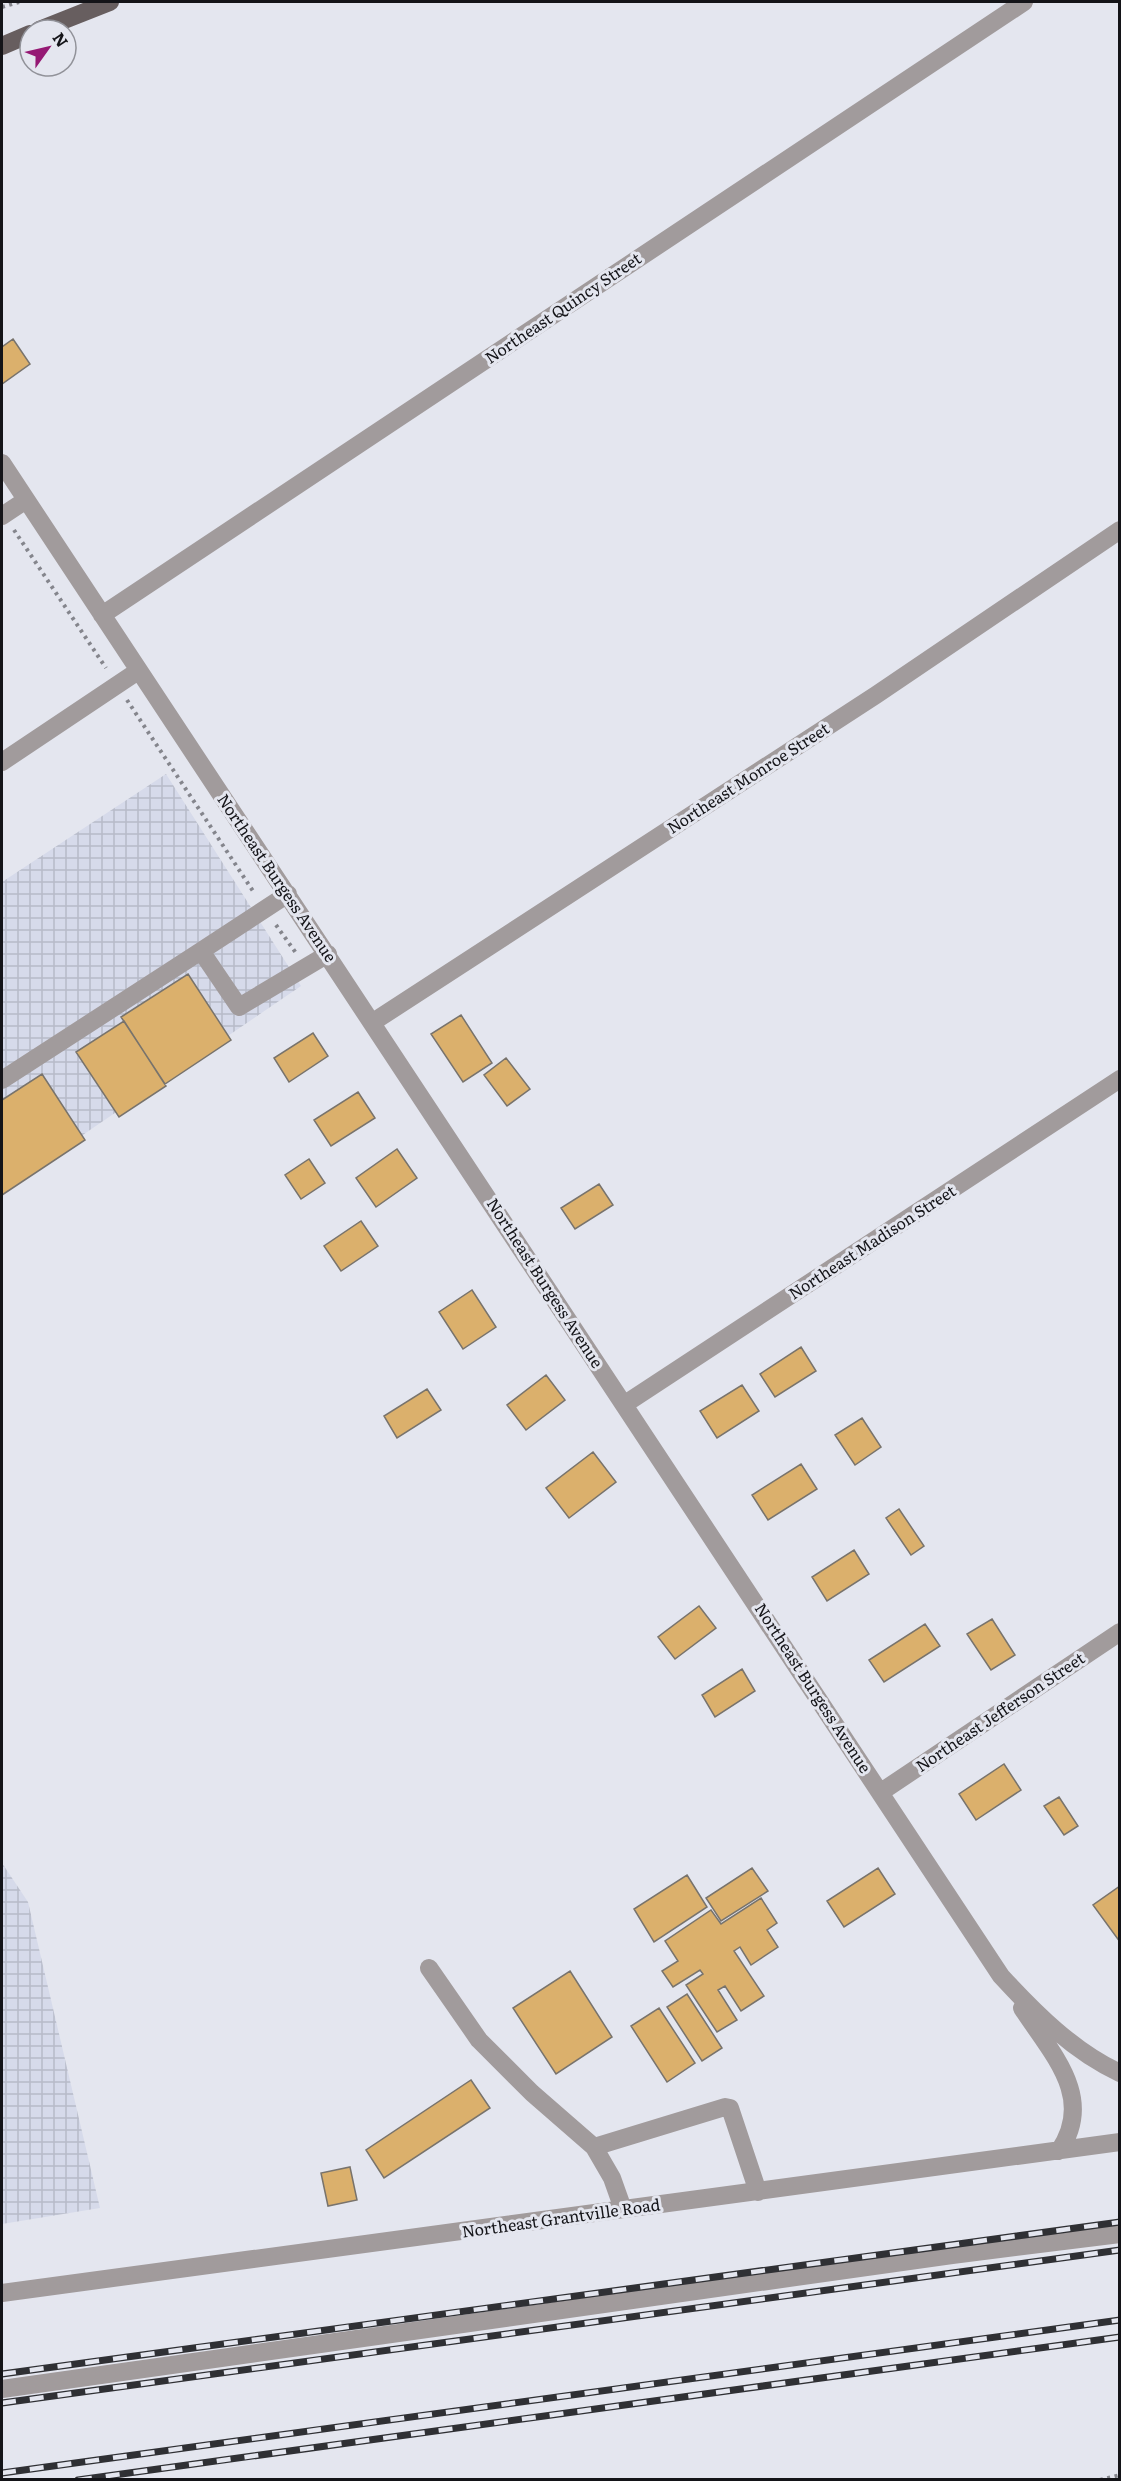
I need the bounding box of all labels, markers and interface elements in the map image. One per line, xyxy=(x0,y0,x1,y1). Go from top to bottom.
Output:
north arrow xyxy=(18,18,78,78)
text: N xyxy=(48,27,75,51)
street label: Northeast Quincy Street xyxy=(479,245,646,369)
street label: Northeast Monroe Street xyxy=(662,715,834,839)
street label: Northeast Burgess Avenue xyxy=(212,788,343,966)
street label: Northeast Madison Street xyxy=(783,1178,960,1304)
street label: Northeast Burgess Avenue xyxy=(482,1193,610,1372)
street label: Northeast Burgess Avenue xyxy=(750,1598,878,1777)
street label: Northeast Jefferson Street xyxy=(910,1645,1089,1777)
street label: Northeast Grantville Road xyxy=(460,2191,662,2243)

